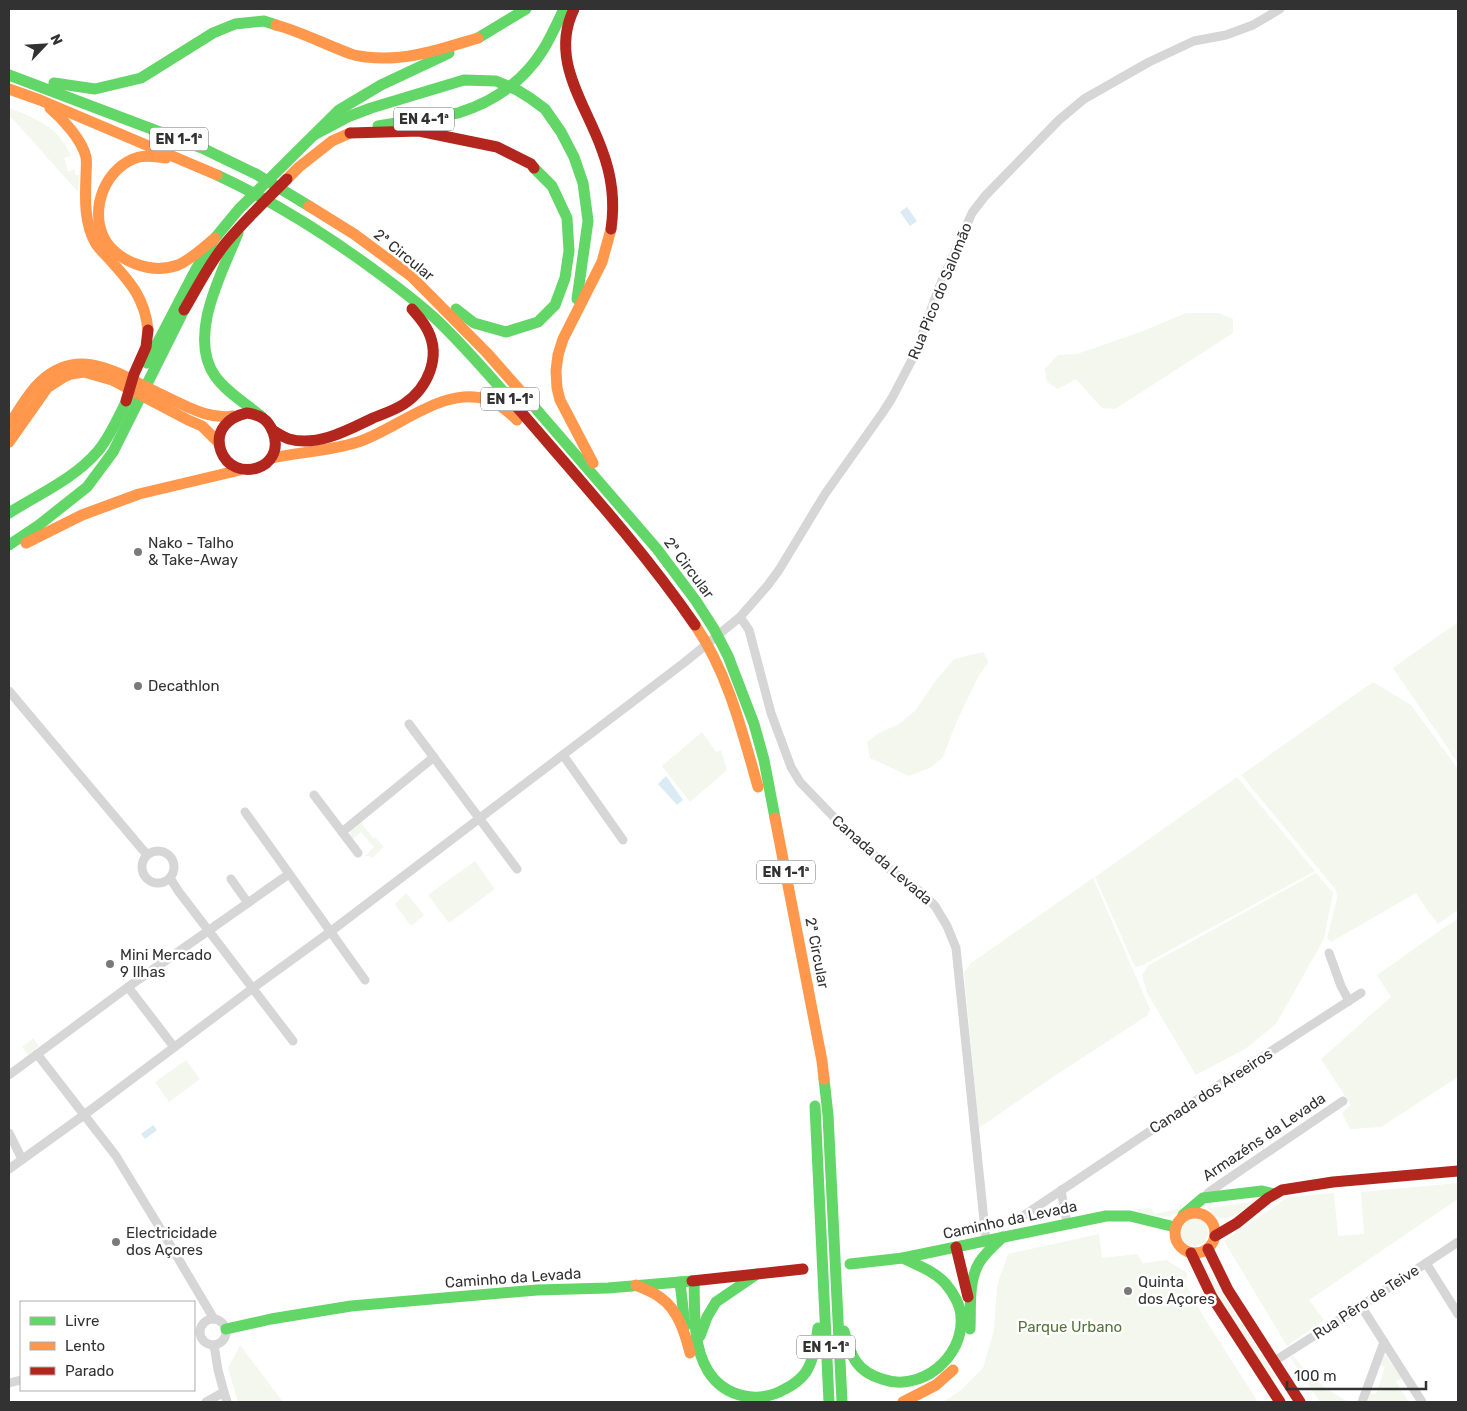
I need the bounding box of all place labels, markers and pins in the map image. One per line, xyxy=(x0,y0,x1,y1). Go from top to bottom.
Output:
place label: Nako - Talho & Take-Away xyxy=(148,534,238,569)
marker: Nako - Talho & Take-Away xyxy=(132,546,144,558)
place label: Decathlon xyxy=(148,677,220,695)
marker: Decathlon xyxy=(132,680,144,692)
place label: Mini Mercado 9 Ilhas xyxy=(120,946,212,981)
marker: Mini Mercado 9 Ilhas xyxy=(104,958,116,970)
place label: Electricidade dos Açores xyxy=(126,1224,217,1259)
marker: Electricidade dos Açores xyxy=(110,1236,122,1248)
place label: Quinta dos Açores xyxy=(1138,1273,1215,1308)
marker: Quinta dos Açores xyxy=(1122,1285,1134,1297)

